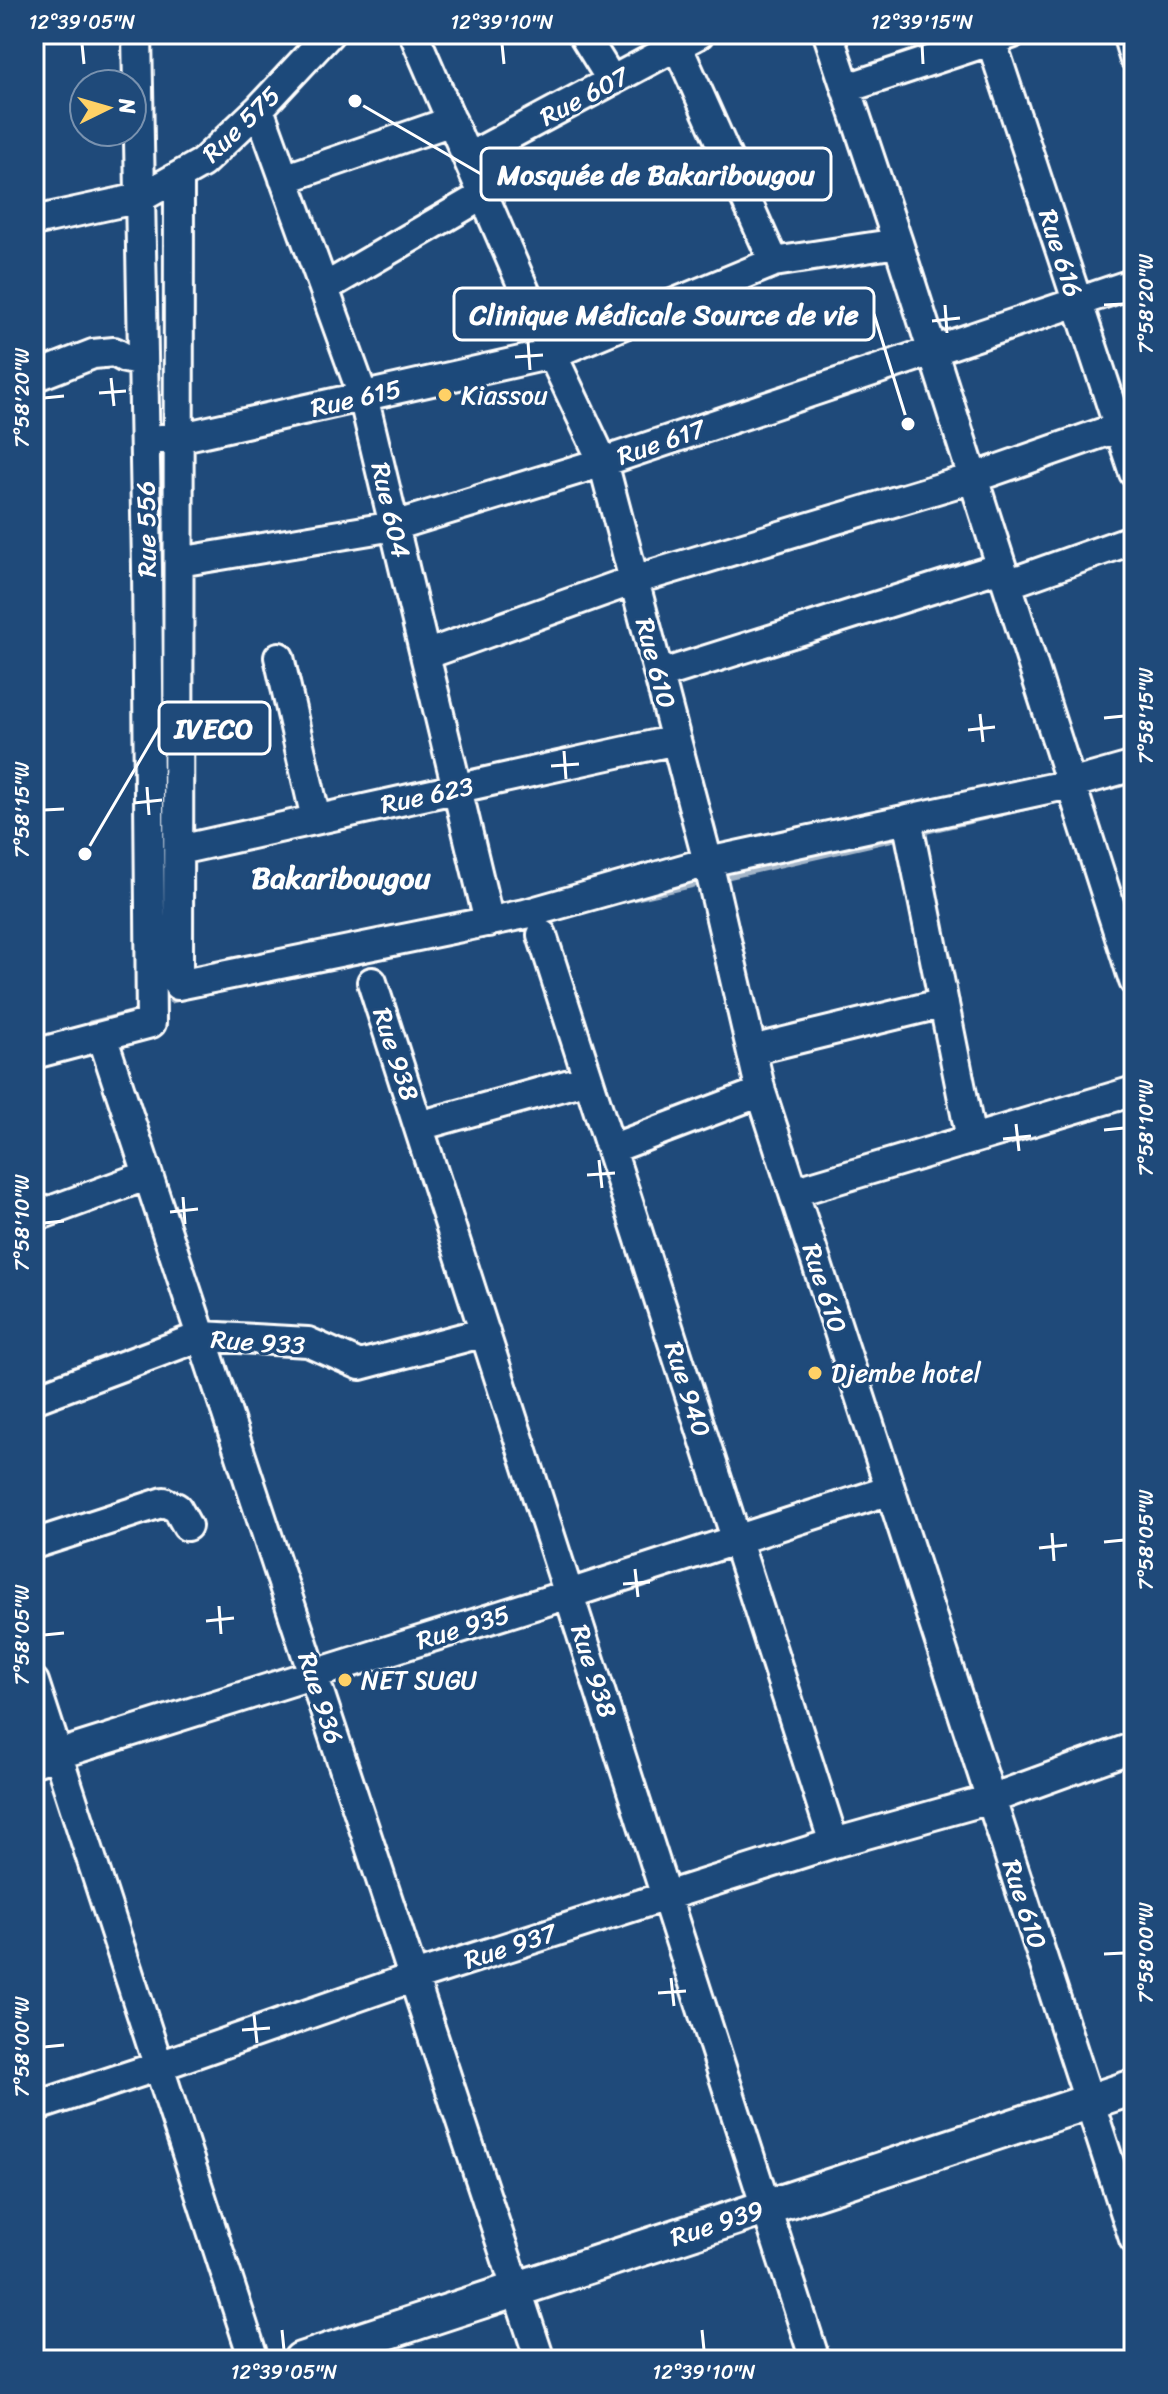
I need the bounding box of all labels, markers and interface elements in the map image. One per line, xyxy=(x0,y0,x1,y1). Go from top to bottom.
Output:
text: 12°39'05"N xyxy=(29,5,135,40)
text: 12°39'10"N xyxy=(451,5,554,40)
text: 12°39'15"N xyxy=(871,5,973,40)
street label: Rue 607 xyxy=(531,52,639,139)
north arrow xyxy=(68,68,148,148)
street label: Rue 575 xyxy=(190,74,292,174)
text: N xyxy=(107,96,148,116)
callout: Mosquée de Bakaribougou xyxy=(481,148,831,200)
text: Mosquée de Bakaribougou xyxy=(496,150,816,199)
street label: Rue 616 xyxy=(1025,203,1097,303)
text: 7°58'20"W xyxy=(1129,254,1164,354)
callout: Clinique Médicale Source de vie xyxy=(454,288,874,340)
text: Clinique Médicale Source de vie xyxy=(468,290,859,339)
text: 7°58'20"W xyxy=(5,348,40,448)
street label: Rue 615 xyxy=(306,365,406,431)
place label: Kiassou xyxy=(461,372,548,418)
marker: Kiassou xyxy=(436,386,454,404)
street label: Rue 617 xyxy=(611,405,713,478)
street label: Rue 604 xyxy=(358,457,424,563)
street label: Rue 556 xyxy=(122,480,170,578)
street label: Rue 610 xyxy=(622,613,690,713)
text: 7°58'15"W xyxy=(1129,667,1164,764)
callout: IVECO xyxy=(159,702,270,754)
text: IVECO xyxy=(173,704,253,753)
text: 7°58'15"W xyxy=(5,761,40,858)
street label: Rue 623 xyxy=(376,763,478,827)
district label: Bakaribougou xyxy=(252,851,431,905)
street label: Rue 938 xyxy=(359,1001,433,1107)
text: 7°58'10"W xyxy=(1129,1079,1164,1176)
text: 7°58'10"W xyxy=(5,1174,40,1271)
street label: Rue 610 xyxy=(789,1237,861,1339)
street label: Rue 933 xyxy=(209,1316,307,1368)
street label: Rue 940 xyxy=(651,1335,725,1443)
place label: Djembe hotel xyxy=(831,1350,982,1396)
marker: Djembe hotel xyxy=(806,1364,824,1382)
text: 7°58'05"W xyxy=(1129,1489,1164,1590)
text: 7°58'05"W xyxy=(5,1584,40,1685)
street label: Rue 935 xyxy=(410,1591,516,1663)
street label: Rue 938 xyxy=(557,1618,631,1724)
street label: Rue 936 xyxy=(284,1646,358,1750)
place label: NET SUGU xyxy=(361,1657,478,1703)
marker: NET SUGU xyxy=(336,1671,354,1689)
street label: Rue 610 xyxy=(989,1853,1061,1955)
text: 7°58'00"W xyxy=(1129,1902,1164,2003)
street label: Rue 937 xyxy=(458,1909,564,1983)
text: 7°58'00"W xyxy=(5,1996,40,2097)
street label: Rue 939 xyxy=(664,2186,770,2260)
text: 12°39'05"N xyxy=(231,2355,337,2390)
text: 12°39'10"N xyxy=(653,2355,756,2390)

